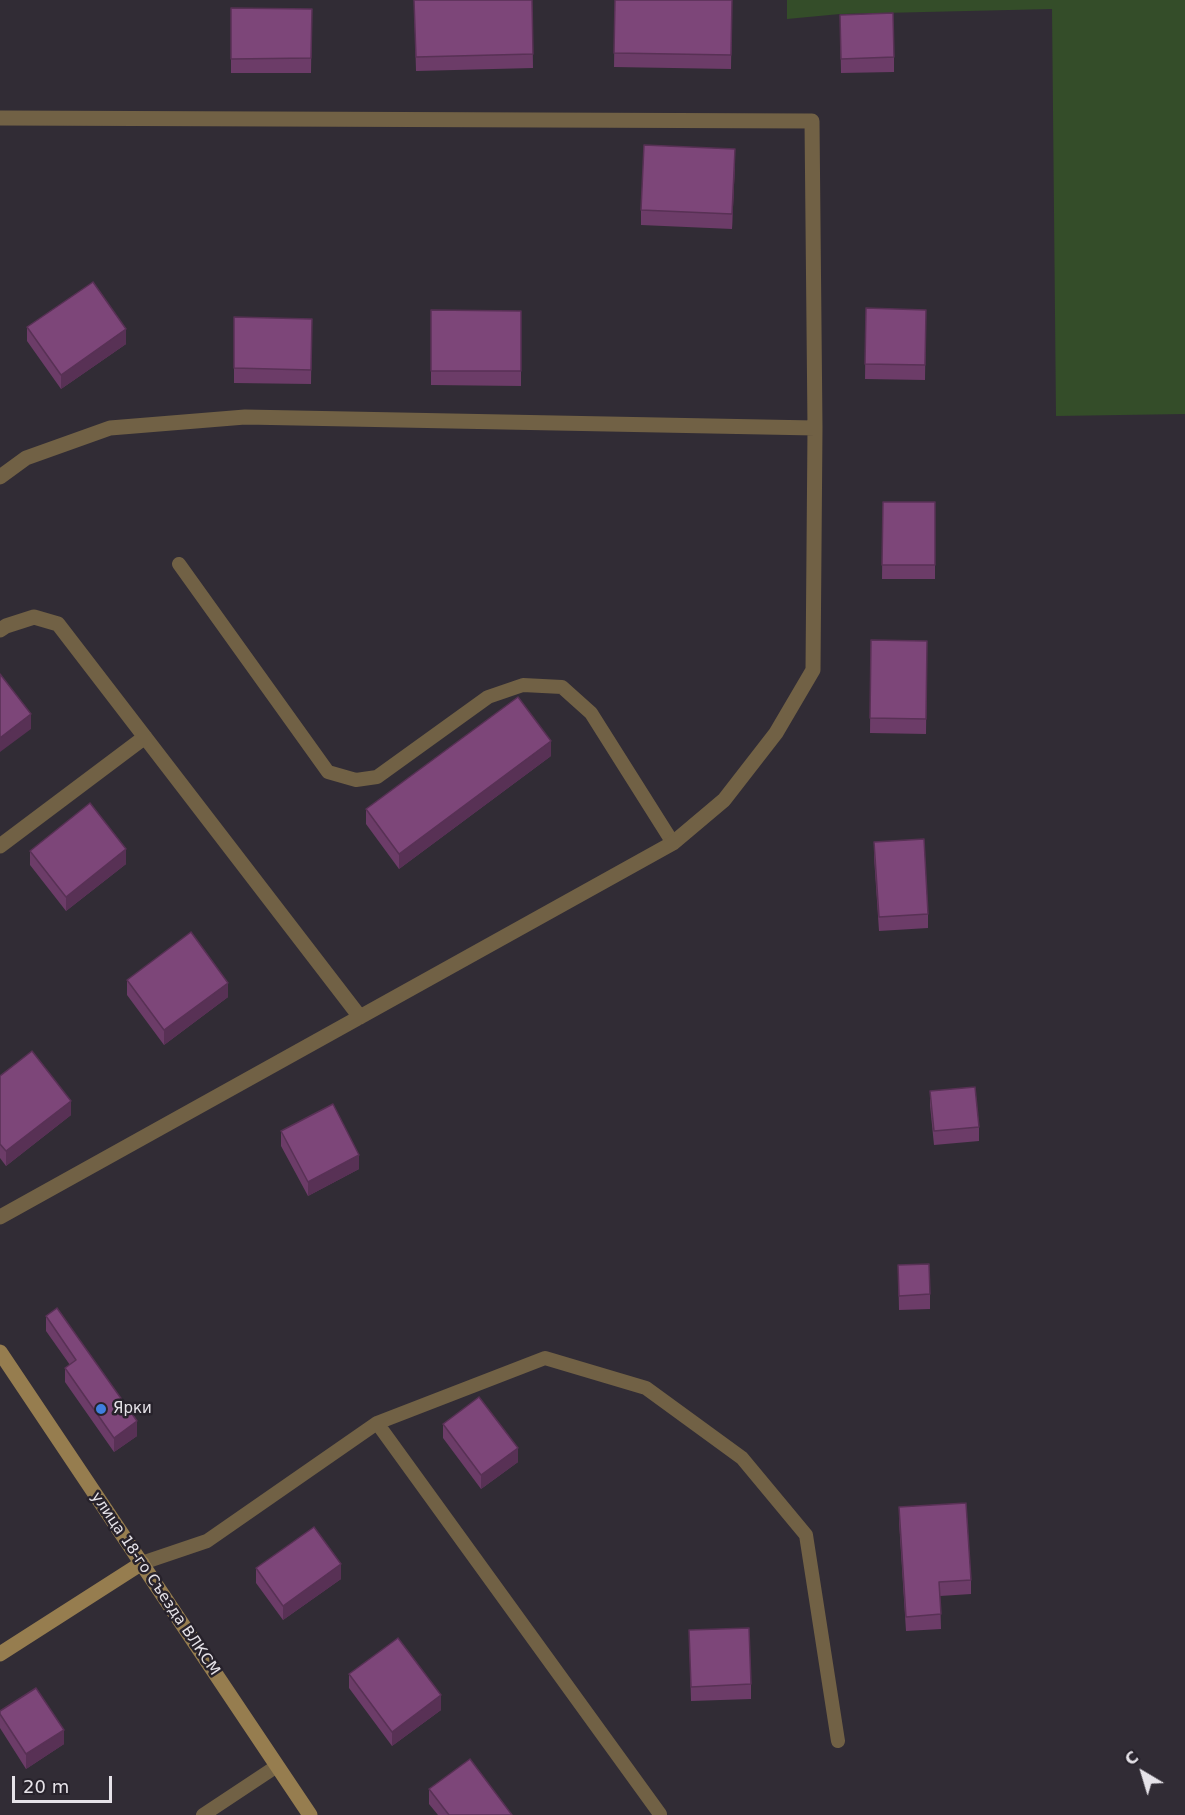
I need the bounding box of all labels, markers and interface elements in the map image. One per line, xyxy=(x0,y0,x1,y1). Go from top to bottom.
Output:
place label: Ярки xyxy=(113,1400,152,1418)
marker: Ярки xyxy=(94,1402,108,1416)
street label: улица 18-го Съезда ВЛКСМ xyxy=(87,1489,223,1679)
north arrow xyxy=(1113,1743,1173,1803)
text: С xyxy=(1121,1747,1142,1770)
scale bar xyxy=(15,1764,116,1802)
text: 20 m xyxy=(23,1776,69,1797)

